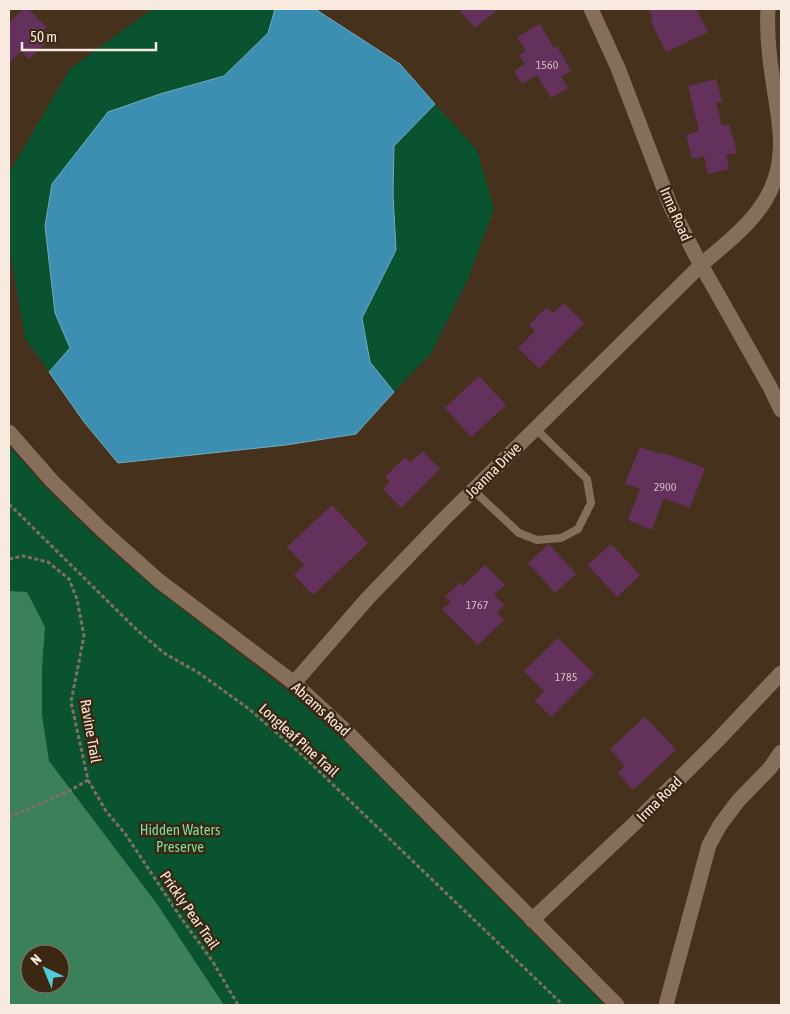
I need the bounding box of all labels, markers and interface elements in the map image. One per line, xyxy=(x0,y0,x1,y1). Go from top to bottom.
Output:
scale bar xyxy=(22,20,156,52)
text: 50 m xyxy=(30,28,57,45)
house number: 1560 xyxy=(536,58,559,72)
street label: Irma Road xyxy=(657,185,695,243)
street label: Joanna Drive xyxy=(462,439,524,501)
house number: 2900 xyxy=(654,480,677,494)
house number: 1767 xyxy=(466,598,489,612)
house number: 1785 xyxy=(555,670,577,684)
street label: Abrams Road xyxy=(288,678,354,740)
street label: Ravine Trail xyxy=(77,698,105,764)
street label: Longleaf Pine Trail xyxy=(256,700,342,780)
street label: Irma Road xyxy=(633,773,685,825)
park label: Hidden Waters Preserve xyxy=(140,821,220,855)
street label: Prickly Pear Trail xyxy=(157,868,223,952)
north arrow xyxy=(20,944,70,994)
text: N xyxy=(27,951,44,968)

